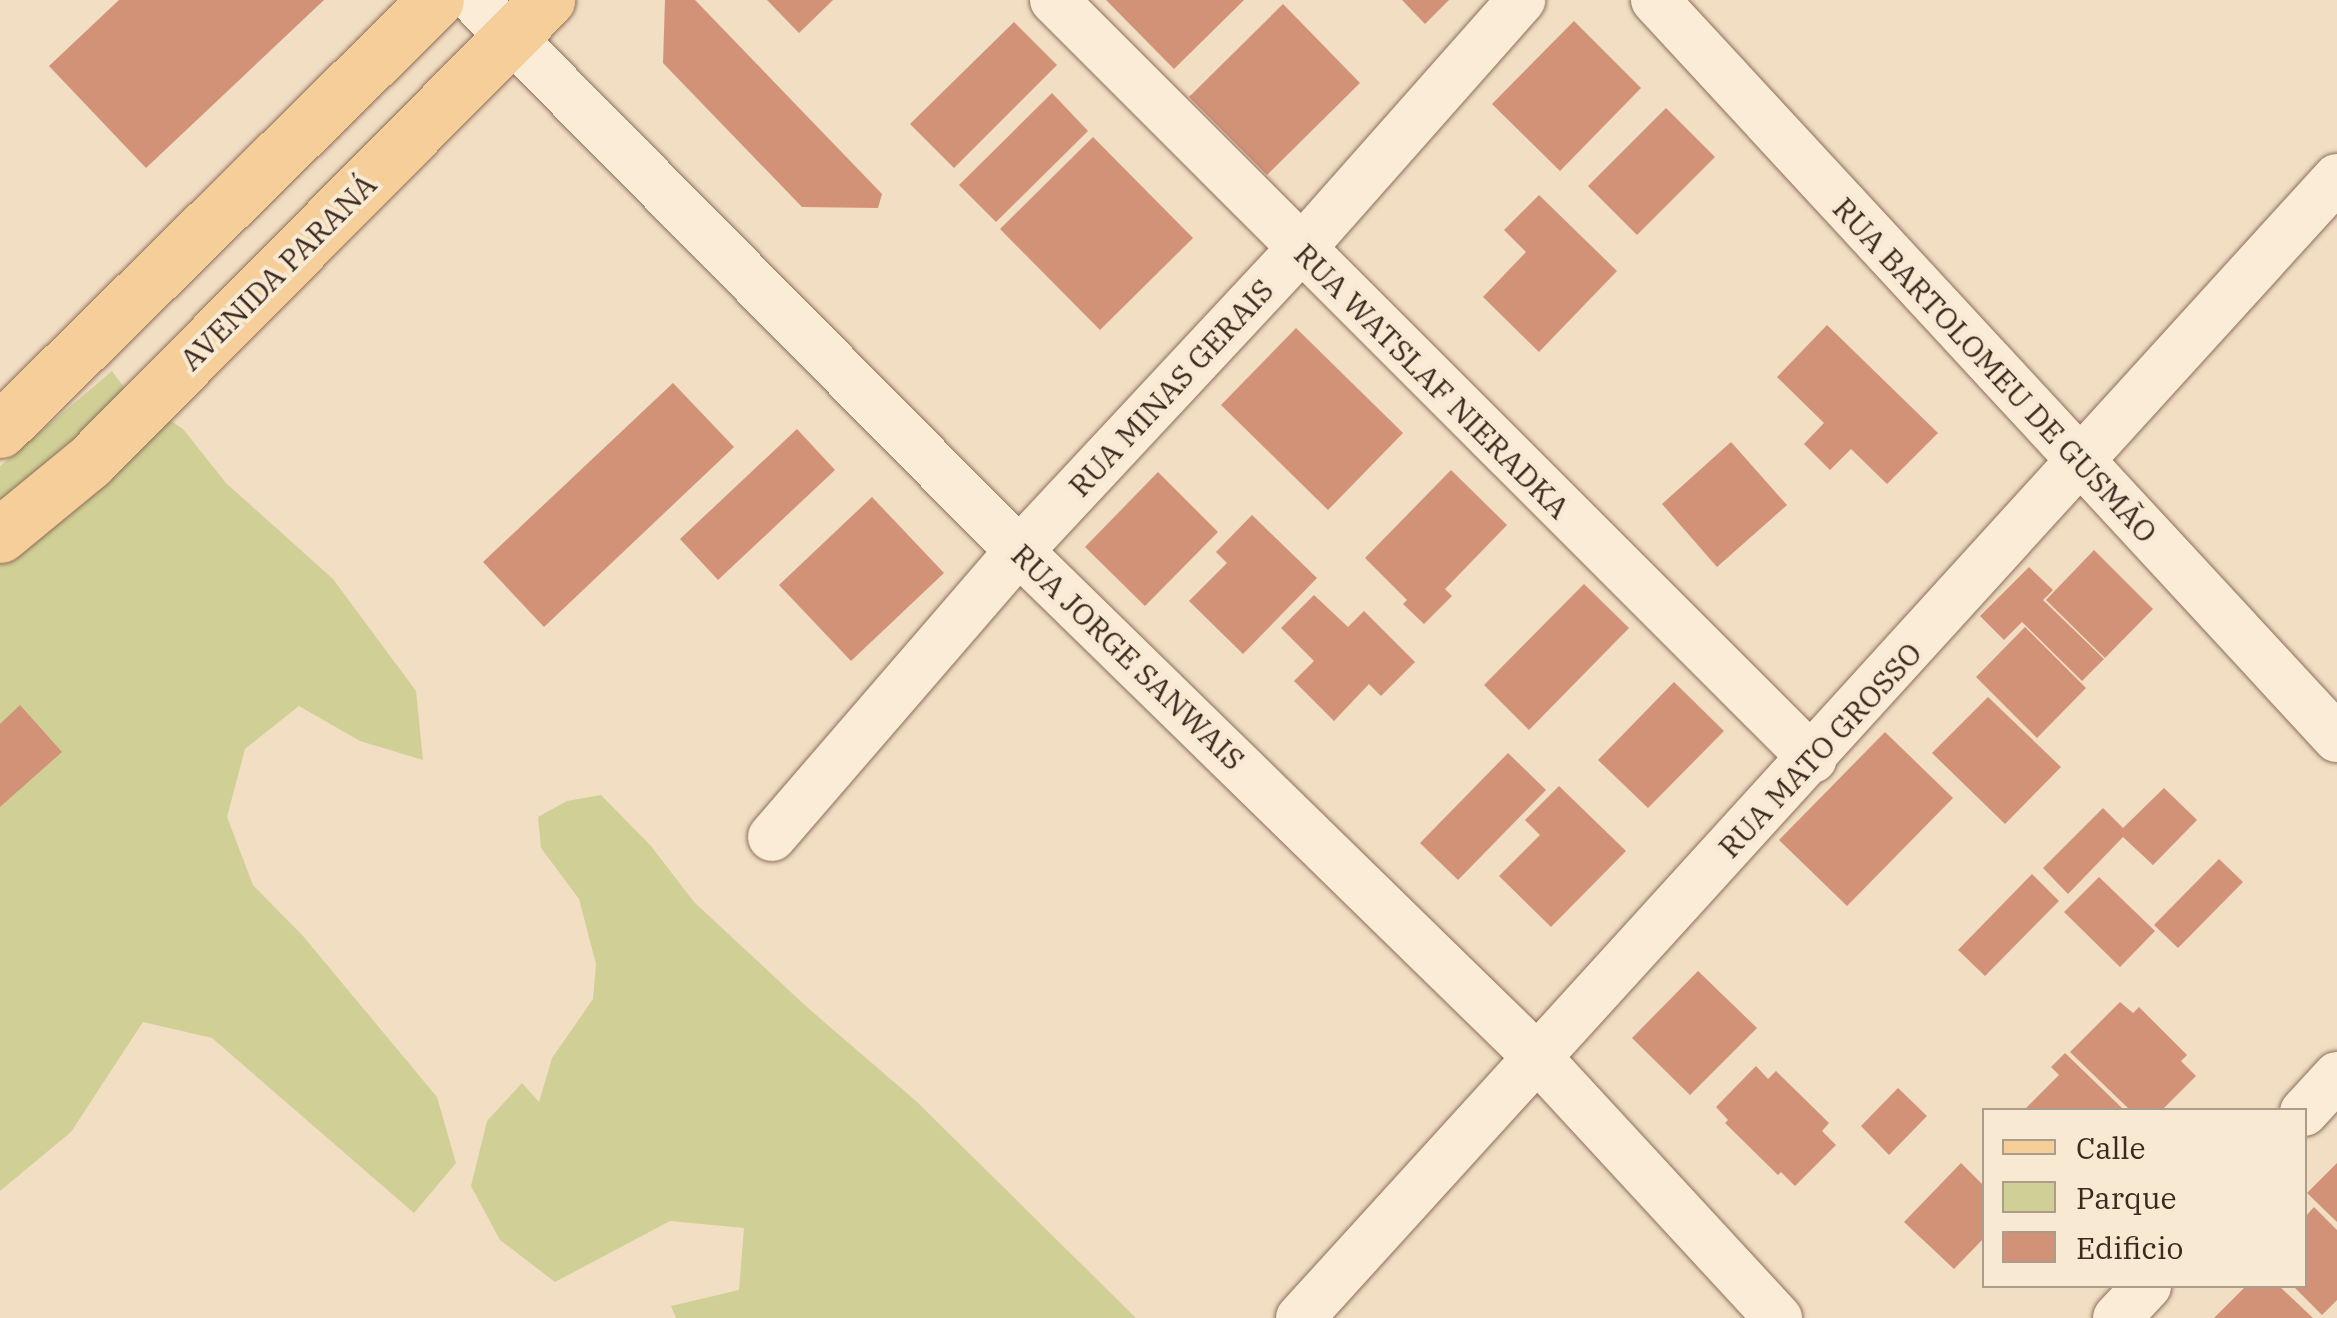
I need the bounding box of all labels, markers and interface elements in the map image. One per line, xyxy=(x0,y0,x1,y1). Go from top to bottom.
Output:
street label: AVENIDA PARANÁ xyxy=(172,166,384,378)
street label: RUA BARTOLOMEU DE GUSMÃO xyxy=(1826,190,2164,550)
street label: RUA WATSLAF NIERADKA xyxy=(1287,236,1577,526)
street label: RUA MINAS GERAIS xyxy=(1061,272,1281,504)
street label: RUA JORGE SANWAIS xyxy=(1004,537,1252,777)
street label: RUA MATO GROSSO xyxy=(1711,635,1929,865)
legend xyxy=(1982,1108,2307,1288)
text: Calle xyxy=(2076,1128,2146,1167)
text: Parque xyxy=(2076,1178,2177,1217)
text: Edificio xyxy=(2076,1228,2183,1267)

